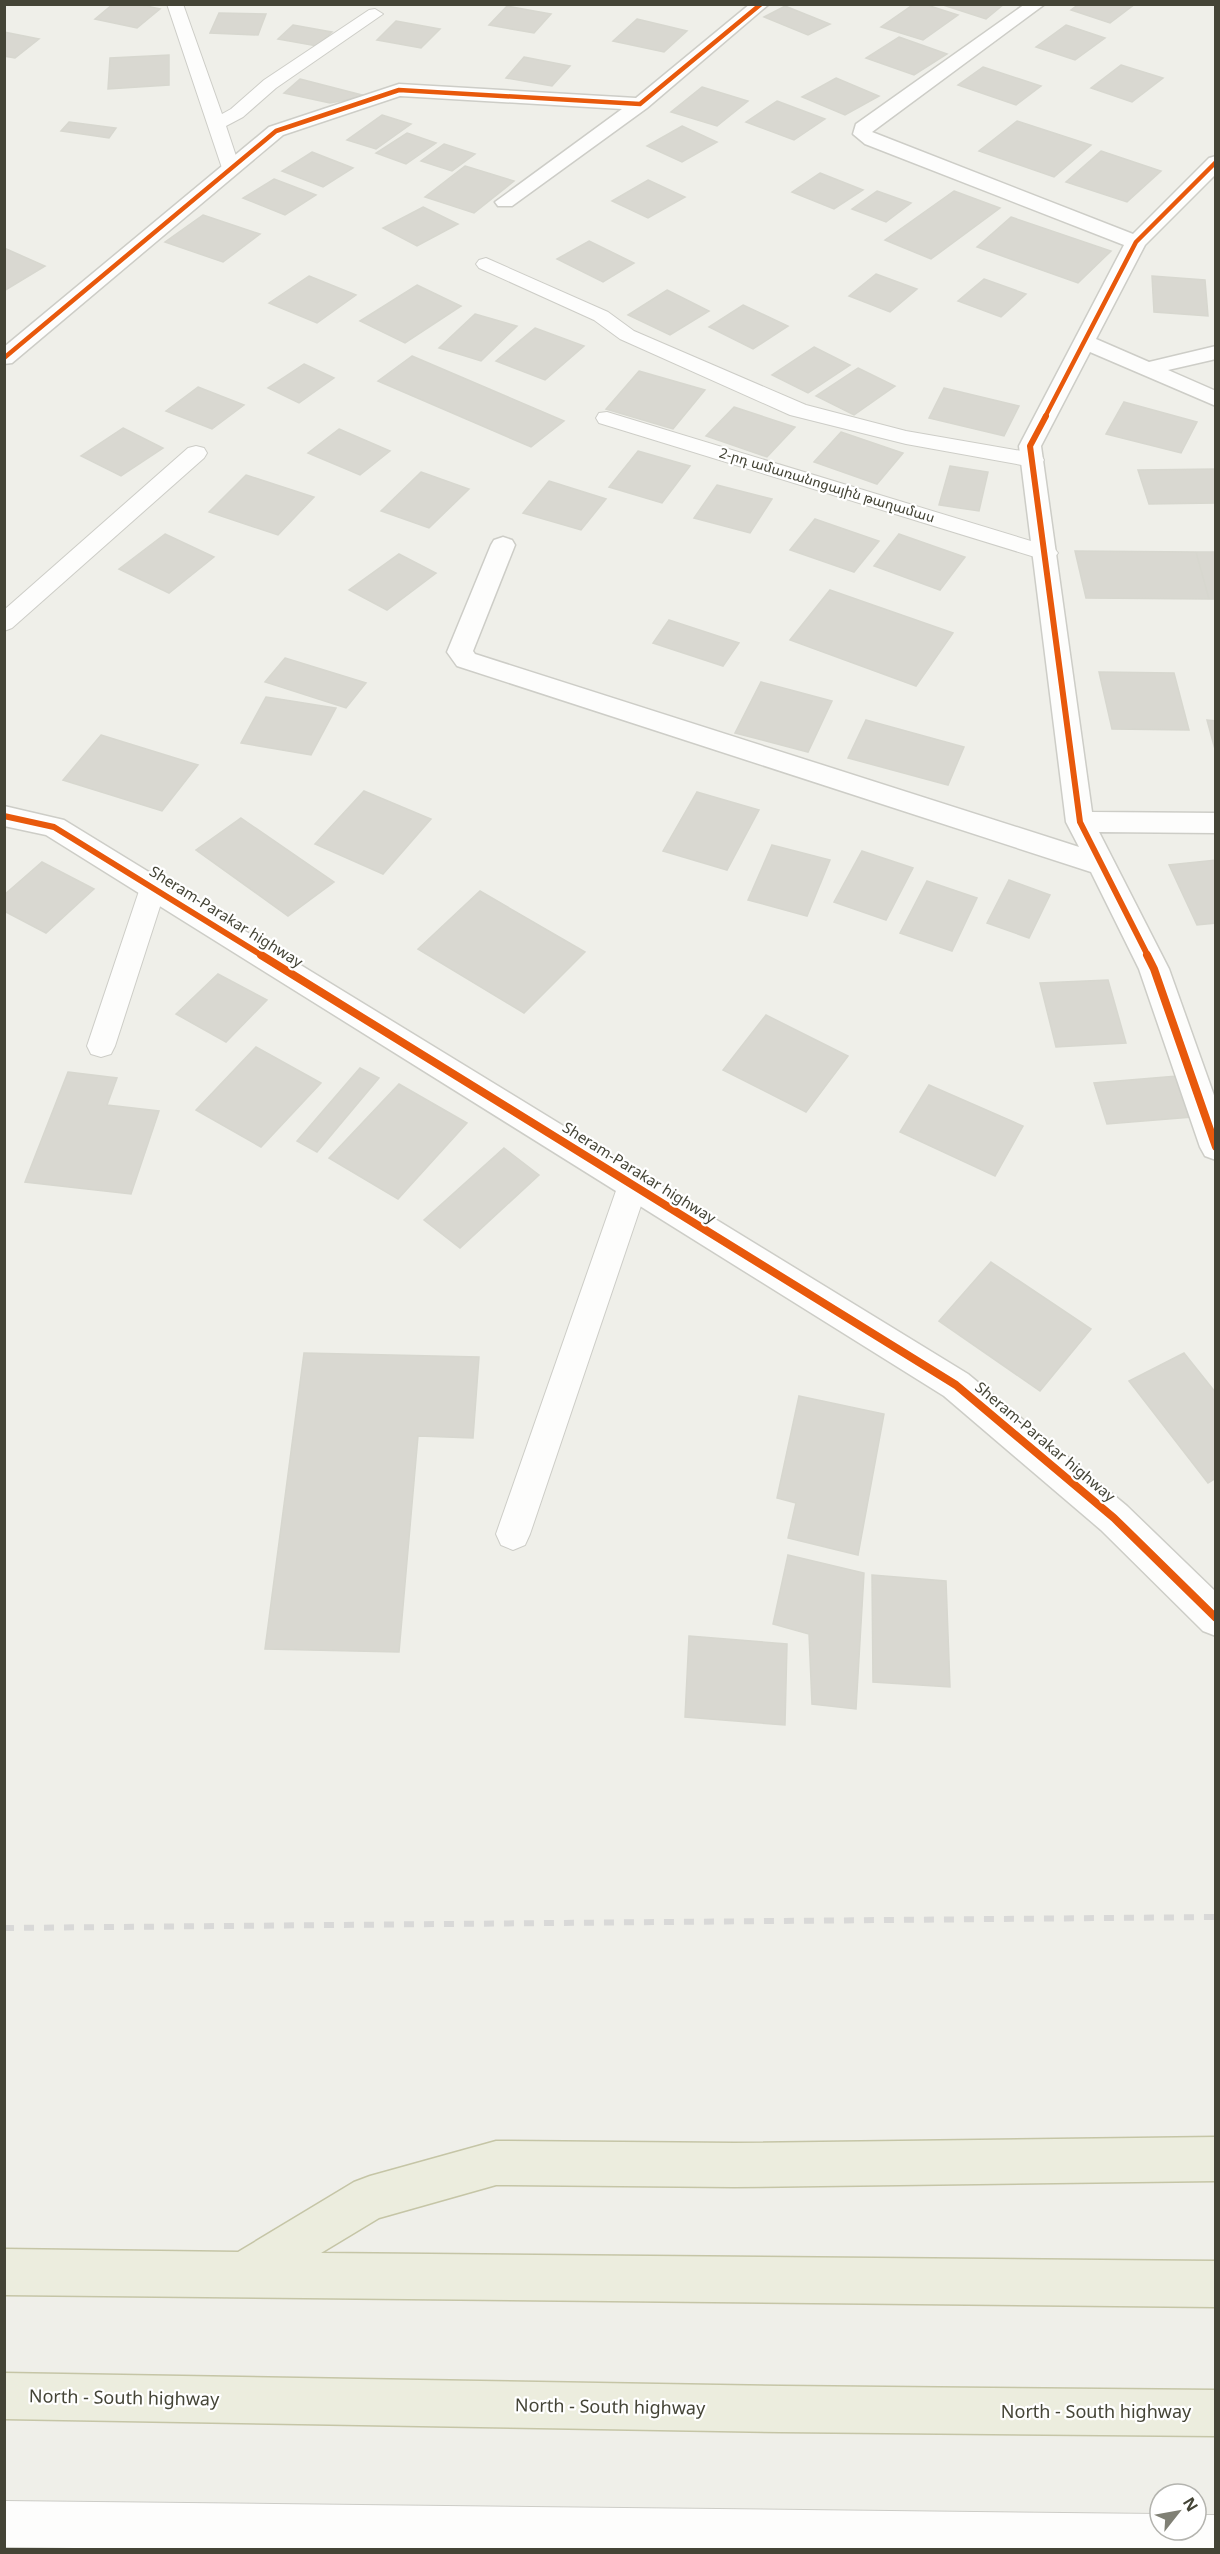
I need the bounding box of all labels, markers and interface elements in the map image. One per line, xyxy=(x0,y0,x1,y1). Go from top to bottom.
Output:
street label: 2-րդ ամառանոցային թաղամաս xyxy=(717,443,937,526)
street label: Sheram-Parakar highway xyxy=(146,861,307,972)
street label: Sheram-Parakar highway xyxy=(559,1117,720,1228)
street label: Sheram-Parakar highway xyxy=(971,1377,1120,1506)
street label: North - South highway xyxy=(29,2383,220,2411)
street label: North - South highway xyxy=(515,2392,706,2420)
street label: North - South highway xyxy=(1001,2399,1192,2423)
north arrow xyxy=(1148,2482,1208,2542)
text: N xyxy=(1178,2493,1204,2516)

